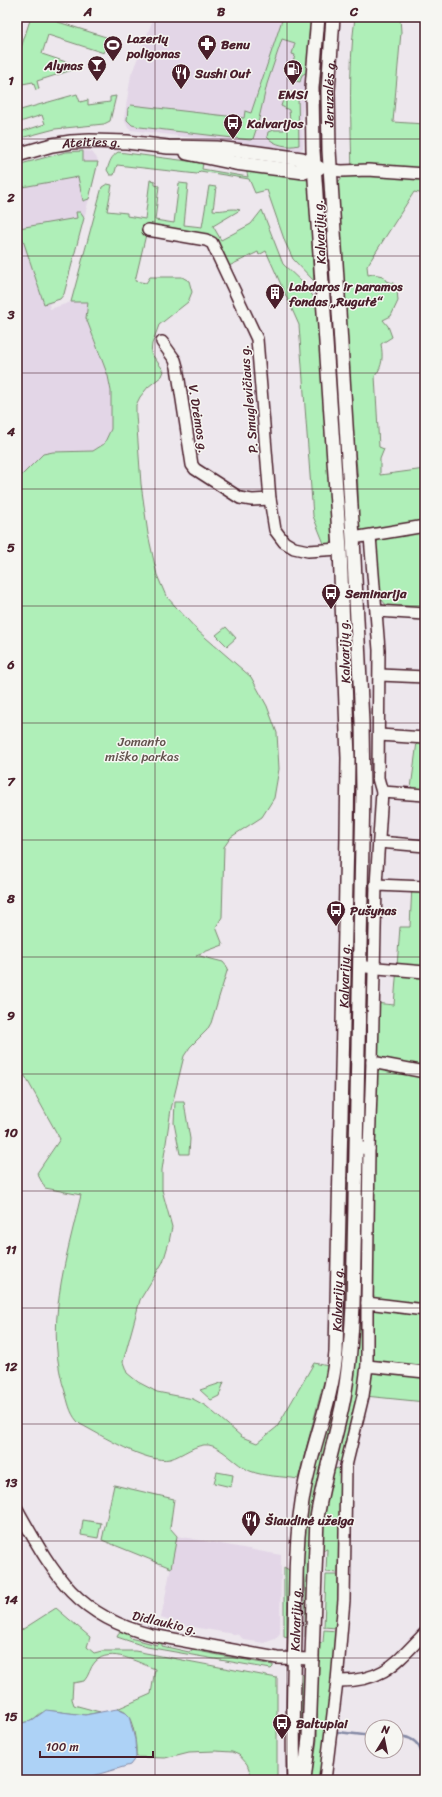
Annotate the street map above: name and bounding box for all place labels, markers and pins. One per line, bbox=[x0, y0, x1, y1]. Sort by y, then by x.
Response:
place label: Lazerių poligonas bbox=[126, 27, 181, 65]
pharmacy icon: Benu bbox=[196, 33, 218, 61]
place label: Benu bbox=[221, 33, 251, 56]
sports icon: Lazerių poligonas bbox=[102, 34, 124, 62]
place label: Alynas bbox=[43, 54, 84, 77]
bar icon: Alynas bbox=[86, 54, 108, 82]
fuel station icon: EMSI bbox=[282, 58, 304, 86]
restaurant icon: Sushi Out bbox=[170, 62, 192, 90]
place label: Sushi Out bbox=[194, 62, 251, 85]
place label: EMSI bbox=[278, 83, 309, 106]
bus stop icon: Kalvarijos bbox=[222, 112, 244, 140]
place label: Kalvarijos bbox=[246, 112, 304, 135]
place label: Labdaros ir paramos fondas „Rugutė“ bbox=[289, 275, 403, 313]
building icon: Labdaros ir paramos fondas „Rugutė“ bbox=[264, 282, 286, 310]
bus stop icon: Seminarija bbox=[320, 582, 342, 610]
place label: Seminarija bbox=[344, 582, 407, 605]
bus stop icon: Pušynas bbox=[325, 899, 347, 927]
place label: Pušynas bbox=[350, 899, 397, 922]
restaurant icon: Šiaudinė užeiga bbox=[240, 1509, 262, 1537]
place label: Šiaudinė užeiga bbox=[264, 1509, 354, 1532]
bus stop icon: Baltupiai bbox=[271, 1712, 293, 1740]
place label: Baltupiai bbox=[296, 1712, 349, 1735]

